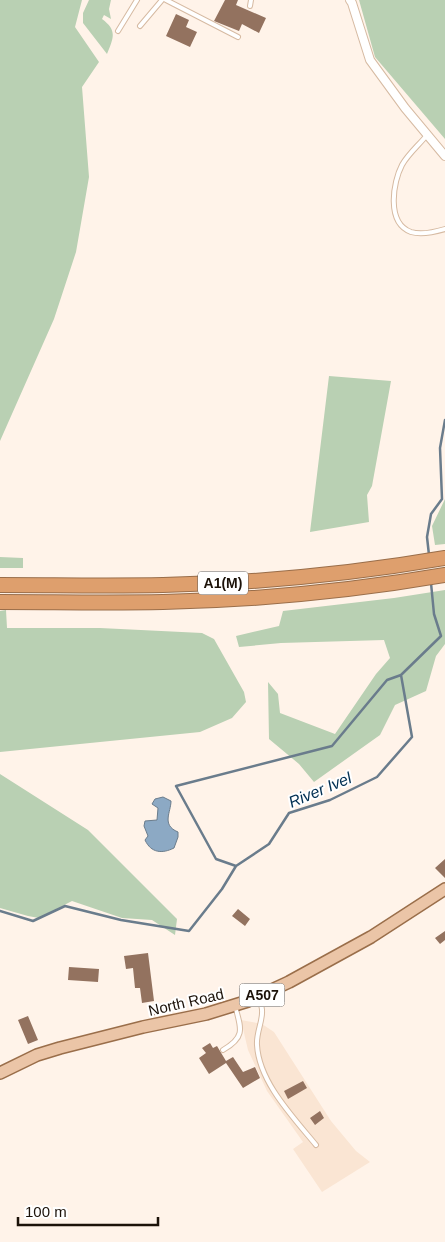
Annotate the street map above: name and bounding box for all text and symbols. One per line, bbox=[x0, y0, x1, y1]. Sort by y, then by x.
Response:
road number: A1(M) bbox=[198, 572, 248, 594]
water label: River Ivel bbox=[286, 769, 354, 811]
road number: A507 bbox=[240, 984, 284, 1006]
street label: North Road bbox=[147, 985, 225, 1019]
scale bar bbox=[18, 1194, 158, 1226]
text: 100 m bbox=[25, 1203, 67, 1220]

